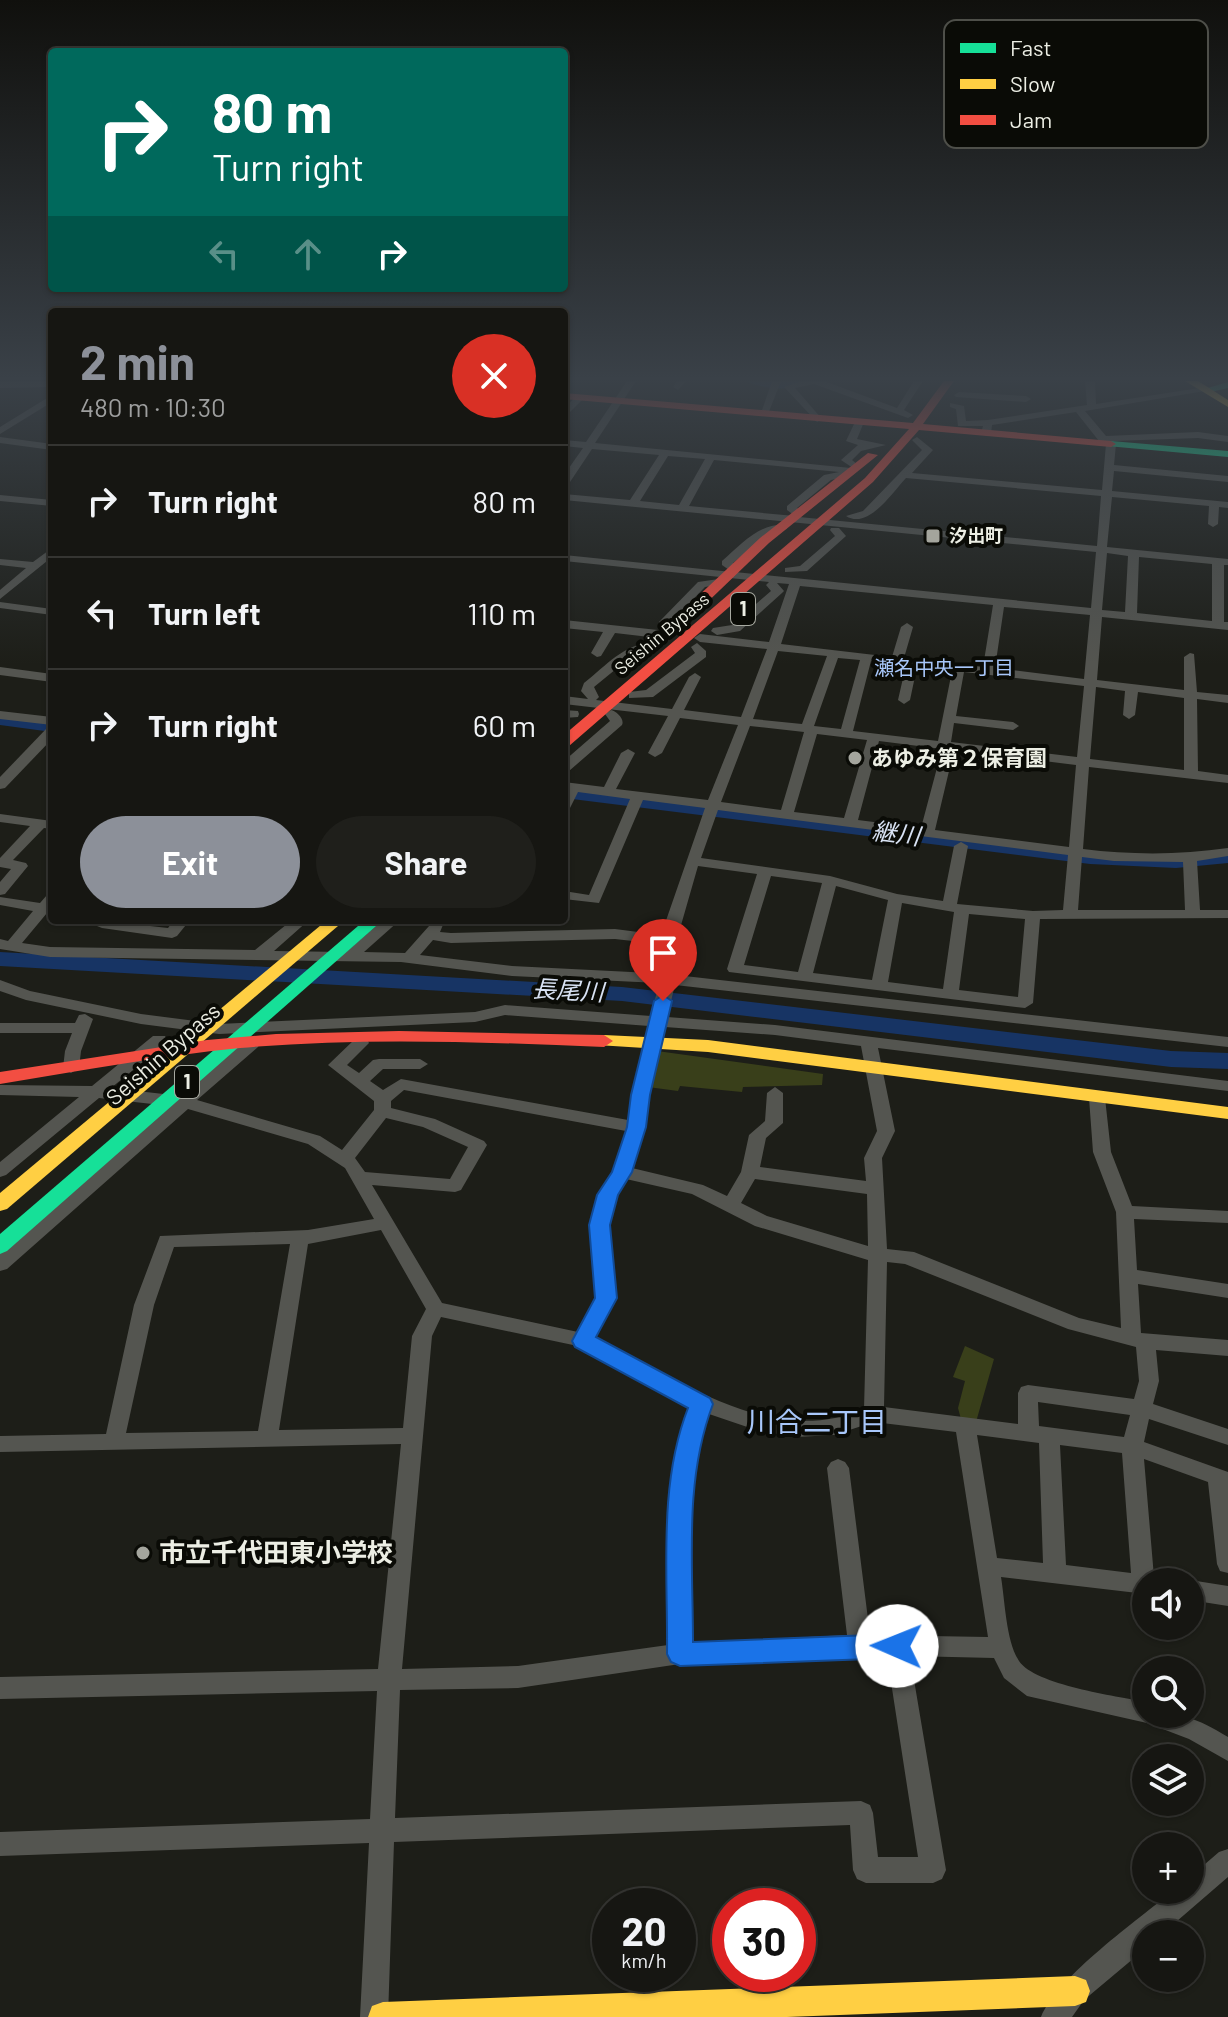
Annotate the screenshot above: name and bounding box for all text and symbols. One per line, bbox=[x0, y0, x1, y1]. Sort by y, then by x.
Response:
legend bbox=[944, 20, 1208, 148]
text: Fast bbox=[1010, 34, 1052, 60]
text: Slow bbox=[1010, 70, 1055, 96]
text: 80 m bbox=[212, 77, 332, 144]
icon: right bbox=[80, 80, 184, 184]
text: Jam bbox=[1010, 106, 1052, 132]
text: Turn right bbox=[212, 145, 364, 188]
icon: left bbox=[202, 232, 246, 276]
icon: ahead bbox=[286, 232, 330, 276]
icon: right bbox=[370, 232, 414, 276]
text: 2 min bbox=[80, 332, 195, 390]
button: close bbox=[452, 334, 536, 418]
text: 480 m · 10:30 bbox=[80, 391, 226, 422]
icon: right bbox=[80, 479, 124, 523]
text: Turn right bbox=[148, 483, 278, 519]
text: 80 m bbox=[473, 483, 536, 519]
place label: 汐出町 bbox=[949, 524, 1003, 546]
marker: 汐出町 bbox=[924, 527, 942, 545]
street label: Seishin Bypass bbox=[610, 587, 713, 679]
icon: left bbox=[80, 591, 124, 635]
road number: 1 bbox=[731, 593, 755, 625]
text: Turn left bbox=[148, 595, 261, 631]
text: 110 m bbox=[467, 595, 536, 631]
district label: 瀬名中央一丁目 bbox=[874, 655, 1014, 679]
icon: right bbox=[80, 703, 124, 747]
text: Turn right bbox=[148, 707, 278, 743]
text: 60 m bbox=[473, 707, 536, 743]
place label: あゆみ第２保育園 bbox=[871, 744, 1047, 770]
marker: あゆみ第２保育園 bbox=[846, 749, 864, 767]
water label: 継川 bbox=[871, 815, 925, 850]
button: Exit bbox=[80, 816, 300, 908]
button: Share bbox=[316, 816, 536, 908]
pin bbox=[629, 919, 697, 1001]
icon: arrive bbox=[641, 931, 685, 975]
water label: 長尾川 bbox=[531, 973, 608, 1006]
street label: Seishin Bypass bbox=[100, 997, 225, 1110]
road number: 1 bbox=[175, 1066, 199, 1098]
district label: 川合二丁目 bbox=[747, 1404, 887, 1438]
place label: 市立千代田東小学校 bbox=[159, 1536, 393, 1567]
marker: 市立千代田東小学校 bbox=[134, 1544, 152, 1562]
map controls bbox=[1132, 1568, 1204, 1992]
button: sound bbox=[1132, 1568, 1204, 1640]
position arrow bbox=[855, 1604, 939, 1688]
button: search bbox=[1132, 1656, 1204, 1728]
button: layers bbox=[1132, 1744, 1204, 1816]
button: + bbox=[1132, 1832, 1204, 1904]
speed limit sign: 30 bbox=[712, 1888, 816, 1992]
text: 20 bbox=[621, 1906, 667, 1954]
button: − bbox=[1132, 1920, 1204, 1992]
text: km/h bbox=[621, 1948, 667, 1972]

